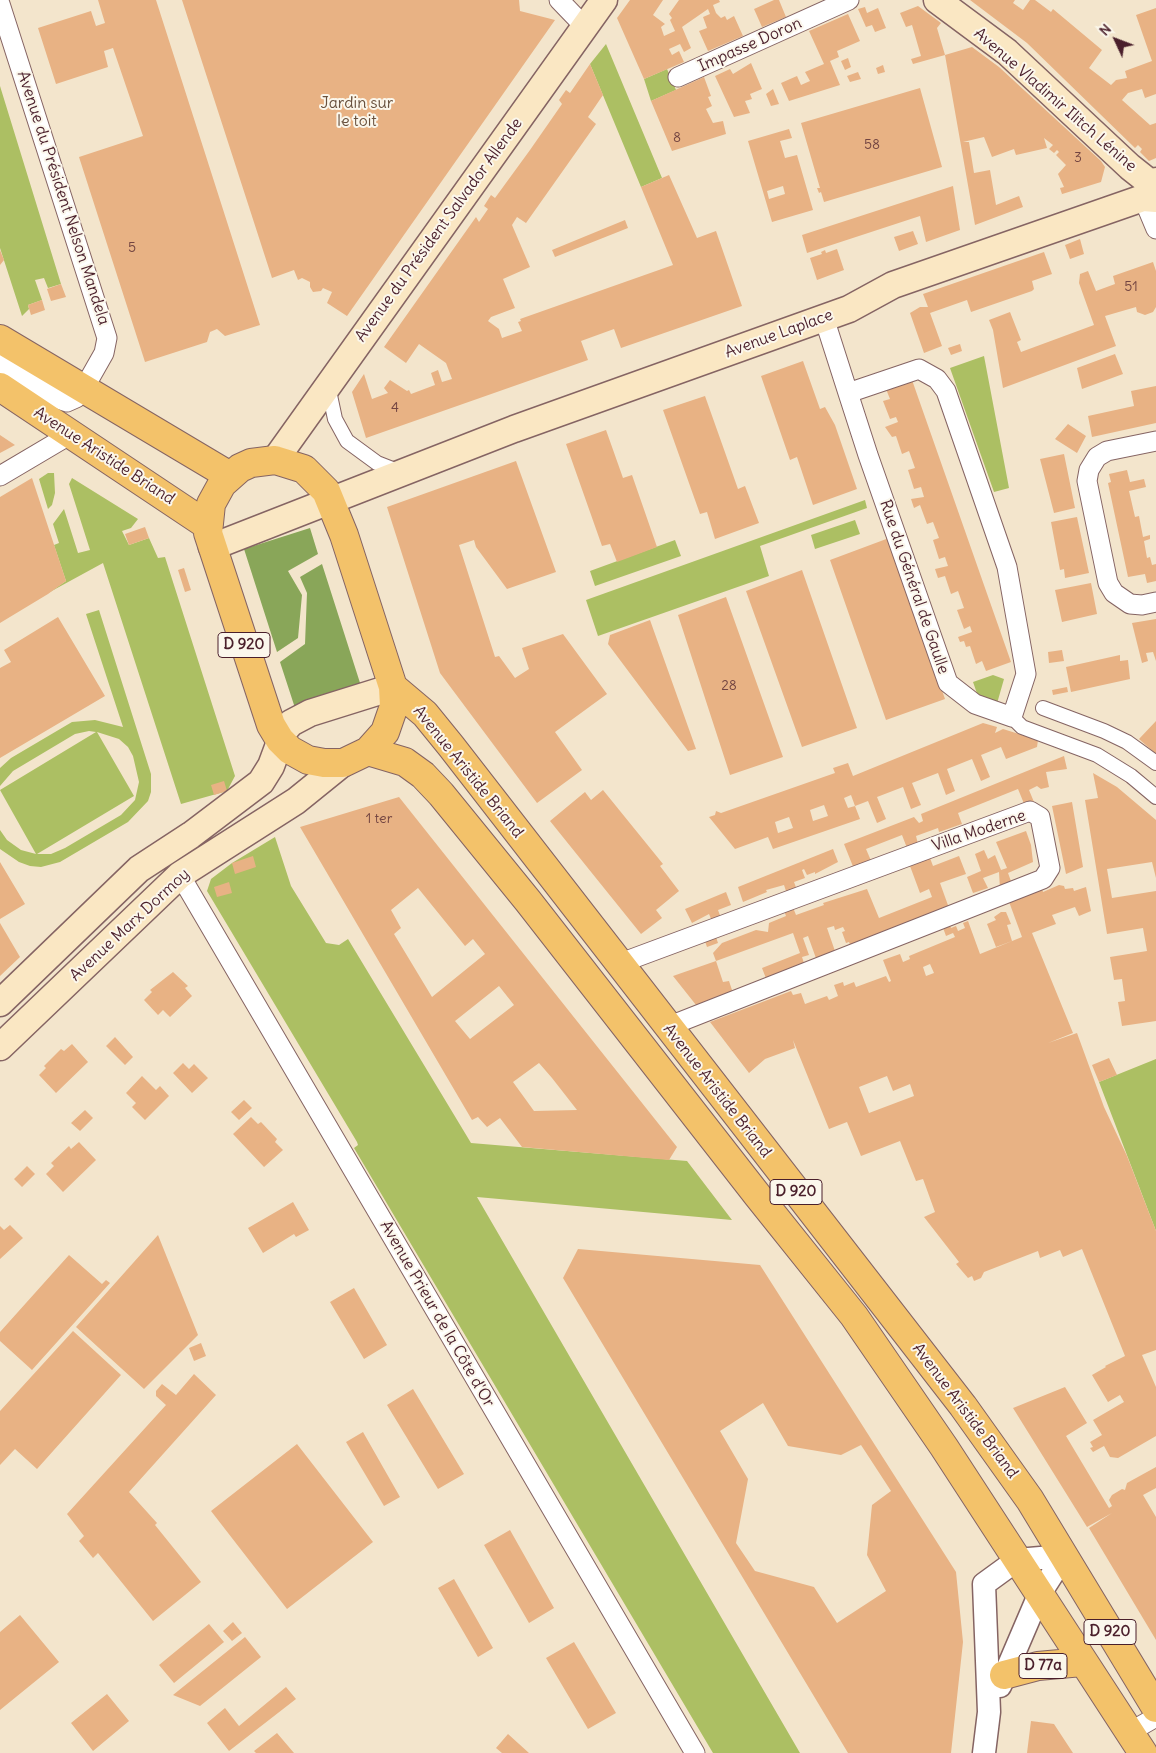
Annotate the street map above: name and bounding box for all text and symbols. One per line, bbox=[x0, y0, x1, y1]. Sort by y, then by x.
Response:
street label: Impasse Doron bbox=[695, 14, 805, 76]
north arrow bbox=[1091, 15, 1141, 65]
text: N bbox=[1095, 20, 1115, 39]
street label: Avenue Vladimir Ilitch Lénine bbox=[970, 24, 1140, 176]
street label: Avenue du Président Nelson Mandela bbox=[13, 69, 113, 327]
park label: Jardin sur le toit bbox=[321, 93, 393, 131]
street label: Avenue du Président Salvador Allende bbox=[351, 114, 527, 346]
house number: 8 bbox=[673, 130, 681, 146]
house number: 58 bbox=[864, 137, 880, 153]
house number: 3 bbox=[1074, 150, 1082, 166]
house number: 5 bbox=[128, 240, 136, 256]
house number: 51 bbox=[1124, 279, 1138, 295]
street label: Avenue Laplace bbox=[722, 306, 836, 362]
house number: 4 bbox=[391, 400, 399, 416]
street label: Avenue Aristide Briand bbox=[30, 403, 178, 509]
street label: Rue du Général de Gaulle bbox=[875, 497, 953, 677]
road number: D 920 bbox=[218, 632, 270, 658]
house number: 28 bbox=[721, 678, 737, 694]
street label: Avenue Aristide Briand bbox=[409, 702, 527, 842]
street label: Villa Moderne bbox=[930, 806, 1028, 856]
house number: 1 ter bbox=[366, 811, 392, 827]
street label: Avenue Marx Dormoy bbox=[66, 865, 194, 985]
street label: Avenue Aristide Briand bbox=[659, 1020, 775, 1162]
road number: D 920 bbox=[770, 1180, 822, 1204]
street label: Avenue Prieur de la Côte d'Or bbox=[376, 1217, 498, 1411]
street label: Avenue Aristide Briand bbox=[908, 1340, 1022, 1482]
road number: D 920 bbox=[1084, 1620, 1136, 1644]
road number: D 77a bbox=[1019, 1654, 1067, 1678]

